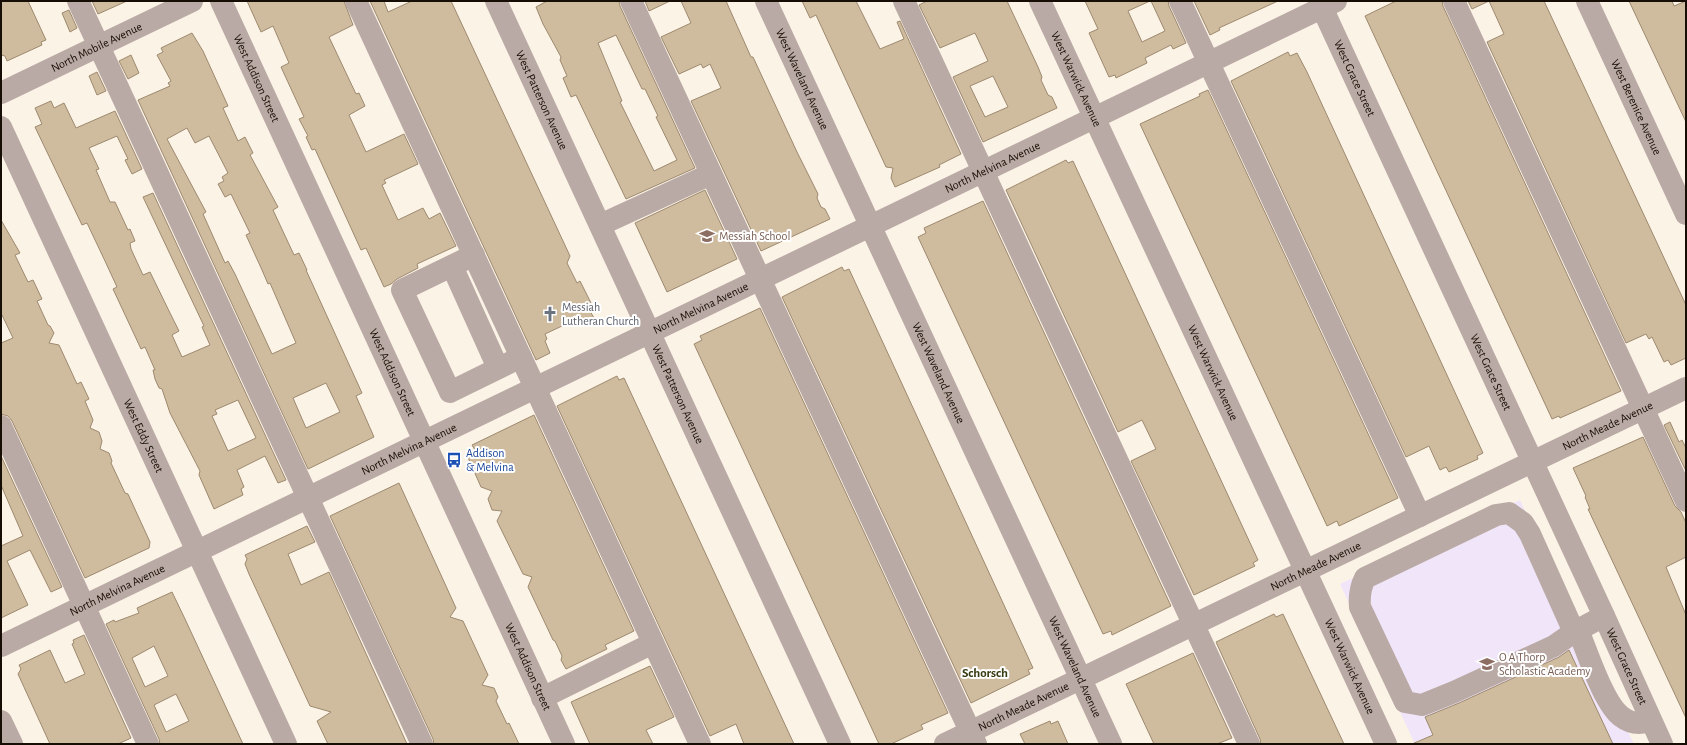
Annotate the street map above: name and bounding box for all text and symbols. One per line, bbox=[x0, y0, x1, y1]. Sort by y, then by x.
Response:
street label: North Mobile Avenue bbox=[49, 20, 144, 74]
street label: West Waveland Avenue bbox=[774, 27, 831, 131]
street label: West Warwick Avenue bbox=[1049, 29, 1104, 128]
street label: West Addison Street bbox=[231, 33, 282, 124]
street label: West Grace Street bbox=[1332, 38, 1378, 118]
street label: West Patterson Avenue bbox=[514, 48, 570, 151]
street label: West Berenice Avenue bbox=[1609, 58, 1664, 157]
street label: North Melvina Avenue bbox=[943, 139, 1042, 195]
school or university icon: Messiah School bbox=[698, 227, 716, 245]
place label: Messiah School bbox=[719, 230, 790, 242]
street label: North Melvina Avenue bbox=[651, 280, 750, 336]
place label: Messiah Lutheran Church bbox=[562, 301, 639, 327]
church icon: Messiah Lutheran Church bbox=[541, 305, 559, 323]
street label: West Waveland Avenue bbox=[910, 321, 967, 425]
street label: West Warwick Avenue bbox=[1186, 323, 1240, 422]
street label: West Addison Street bbox=[367, 327, 418, 418]
street label: West Grace Street bbox=[1468, 332, 1514, 412]
street label: West Patterson Avenue bbox=[650, 342, 706, 445]
street label: West Eddy Street bbox=[121, 397, 166, 474]
street label: North Meade Avenue bbox=[1560, 399, 1655, 453]
street label: North Melvina Avenue bbox=[359, 421, 458, 477]
place label: Addison & Melvina bbox=[466, 447, 514, 473]
bus stop icon: Addison & Melvina bbox=[445, 451, 463, 469]
street label: North Meade Avenue bbox=[1268, 539, 1363, 593]
street label: North Melvina Avenue bbox=[68, 562, 167, 618]
street label: West Waveland Avenue bbox=[1047, 614, 1104, 719]
street label: West Warwick Avenue bbox=[1323, 617, 1377, 716]
street label: West Addison Street bbox=[503, 621, 554, 712]
street label: West Grace Street bbox=[1604, 626, 1649, 707]
place label: O A Thorp Scholastic Academy bbox=[1499, 651, 1590, 678]
school or university icon: O A Thorp Scholastic Academy bbox=[1478, 655, 1496, 673]
district label: Schorsch bbox=[962, 667, 1008, 680]
street label: North Meade Avenue bbox=[976, 680, 1071, 733]

